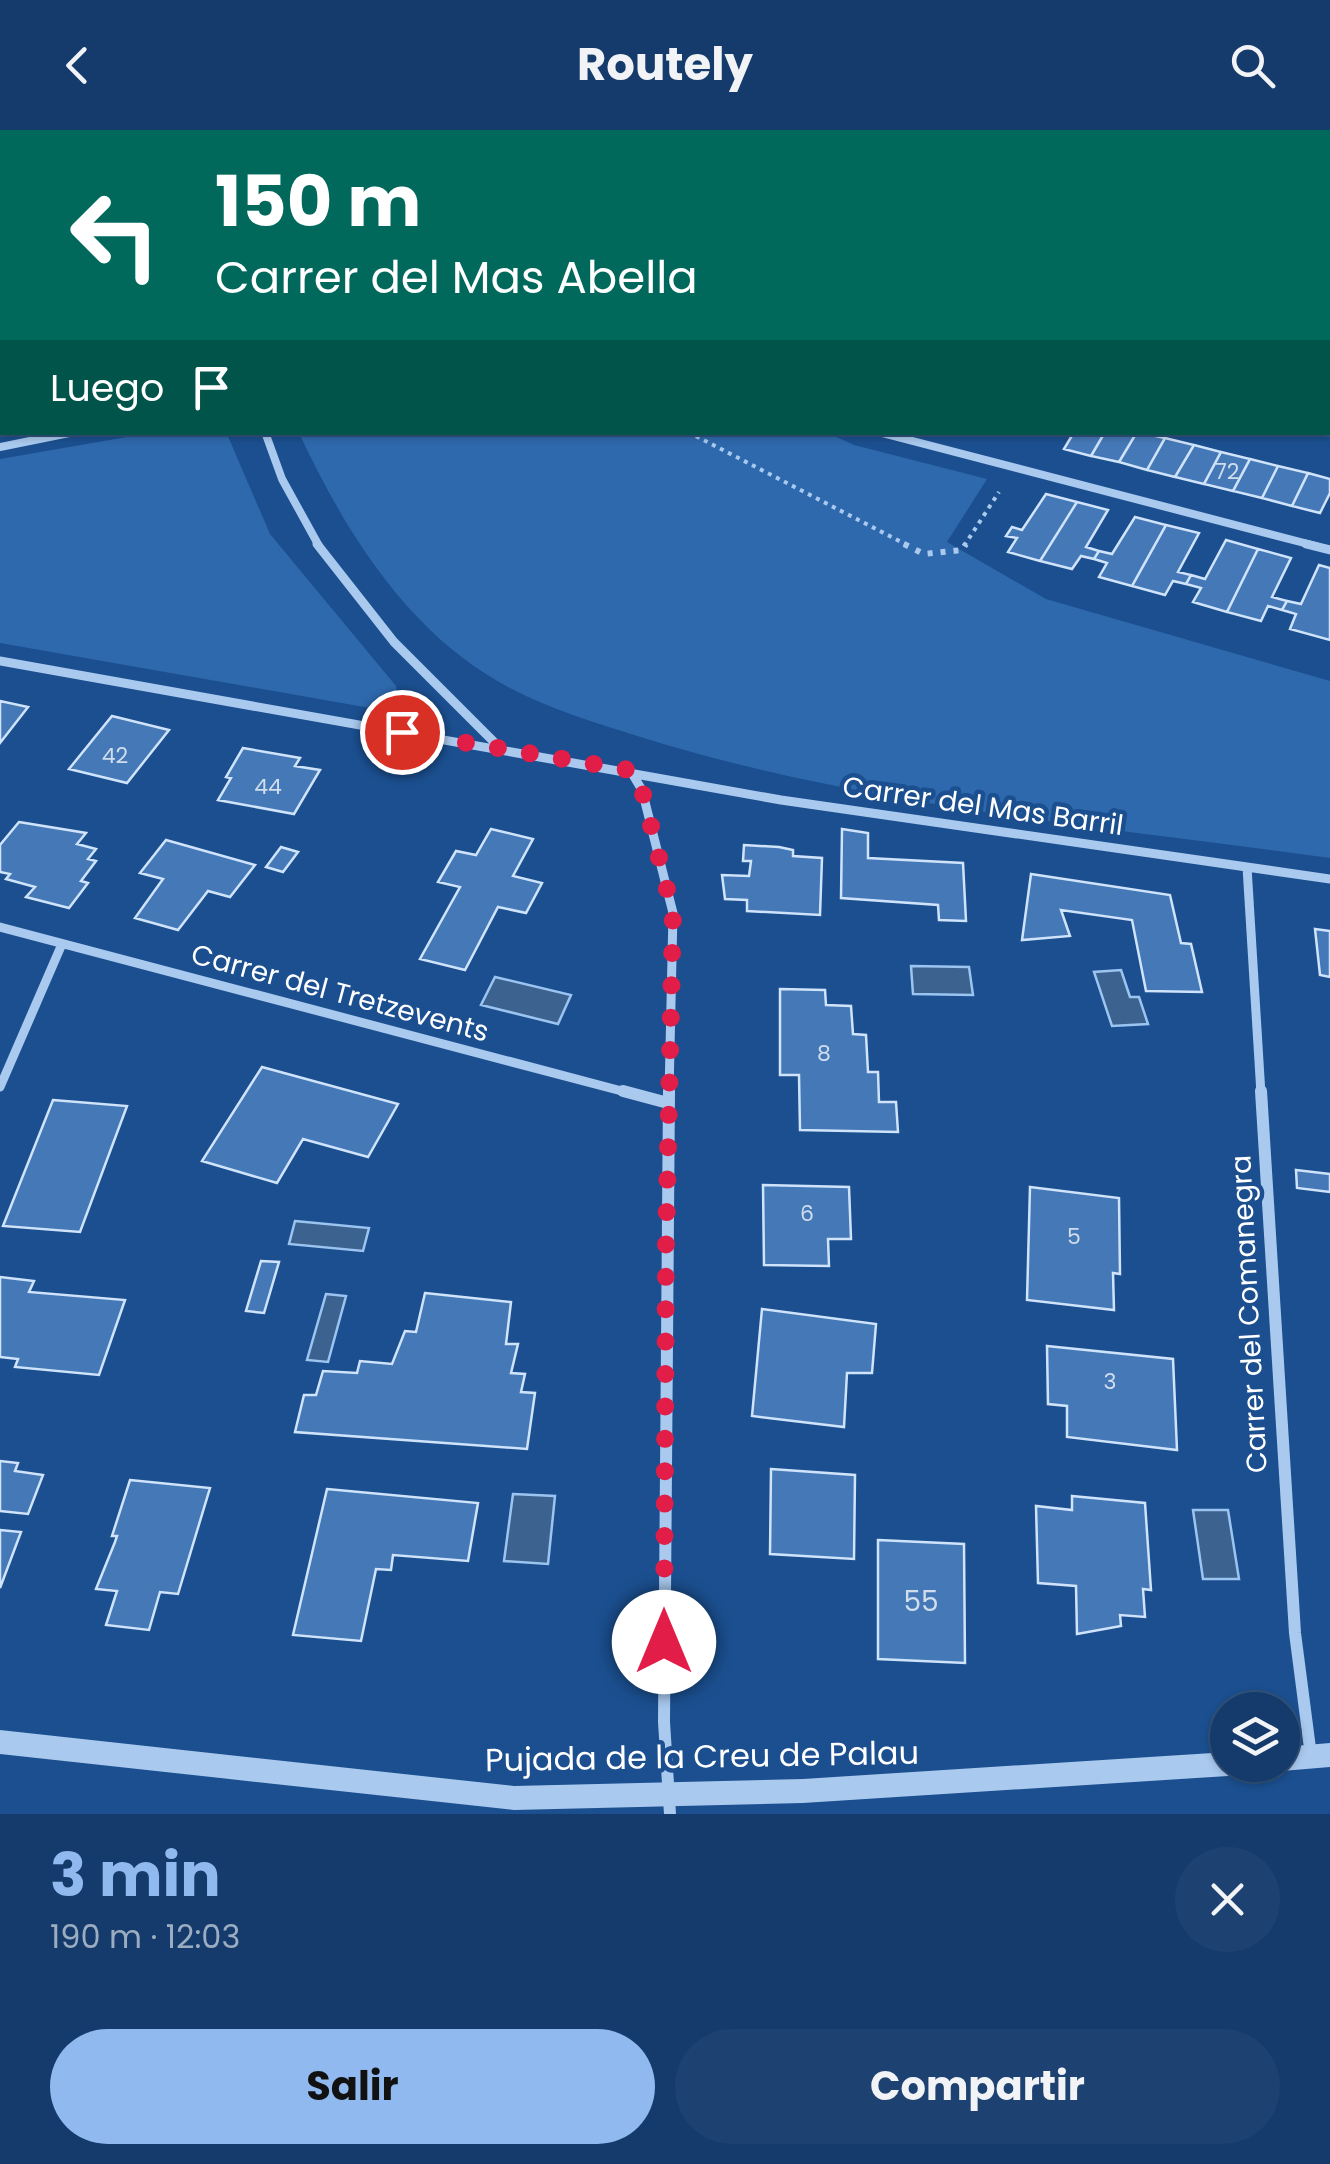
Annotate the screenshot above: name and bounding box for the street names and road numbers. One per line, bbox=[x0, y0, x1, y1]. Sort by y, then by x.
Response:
street label: Carrer del Mas Barril bbox=[840, 767, 1126, 845]
street label: Carrer del Tretzevents bbox=[187, 935, 493, 1051]
street label: Carrer del Comanegra bbox=[1221, 1154, 1277, 1474]
street label: Pujada de la Creu de Palau bbox=[485, 1730, 919, 1782]

